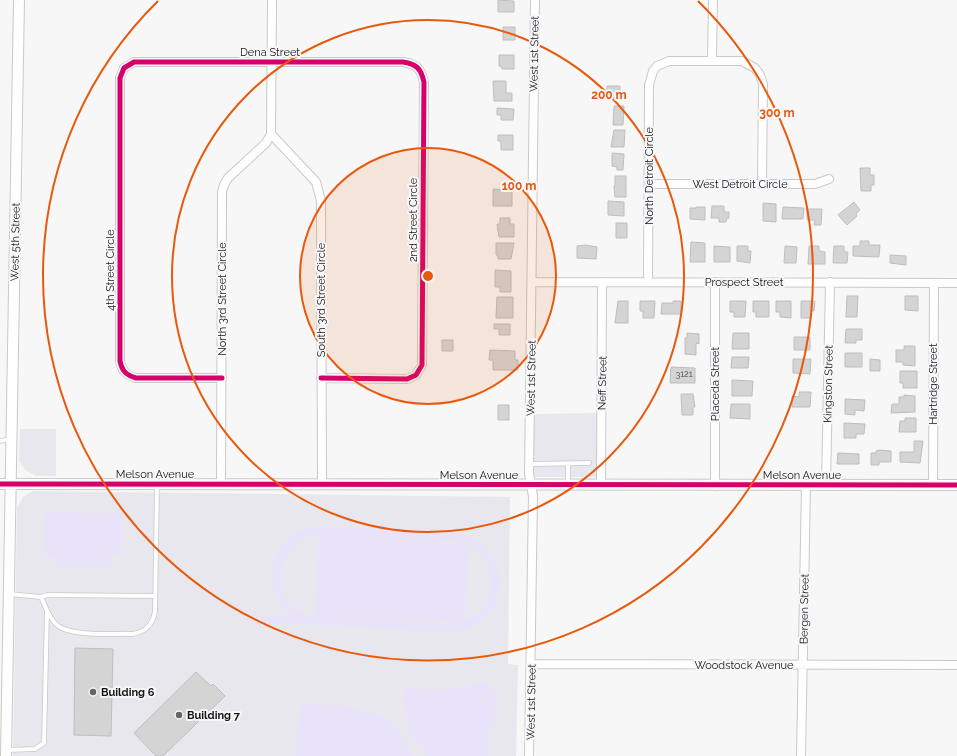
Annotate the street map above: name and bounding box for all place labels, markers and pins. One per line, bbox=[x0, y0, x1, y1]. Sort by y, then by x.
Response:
centre of rings bbox=[421, 269, 435, 283]
place label: Building 6 bbox=[101, 686, 155, 699]
marker: Building 6 bbox=[88, 687, 98, 697]
place label: Building 7 bbox=[187, 709, 241, 722]
marker: Building 7 bbox=[174, 710, 184, 720]

